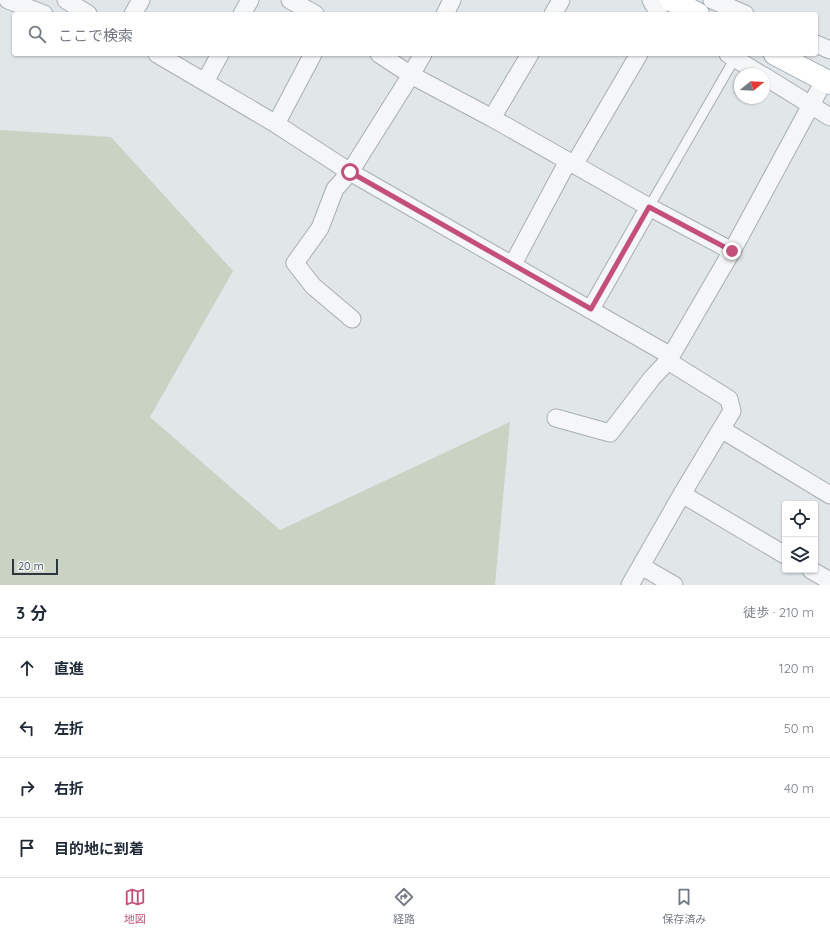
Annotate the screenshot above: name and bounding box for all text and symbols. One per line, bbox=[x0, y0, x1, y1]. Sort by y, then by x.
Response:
search box bbox=[12, 12, 818, 56]
icon: search bbox=[26, 23, 48, 45]
text: ここで検索 bbox=[58, 26, 133, 45]
north arrow bbox=[734, 68, 770, 104]
route start bbox=[341, 163, 359, 181]
route end bbox=[723, 242, 741, 260]
map controls bbox=[782, 501, 818, 573]
button: locate bbox=[782, 501, 818, 537]
button: layers bbox=[782, 537, 818, 573]
scale bar bbox=[12, 557, 58, 576]
text: 20 m bbox=[18, 559, 44, 573]
text: 3 分 bbox=[16, 602, 47, 623]
text: 徒歩 · 210 m bbox=[743, 604, 814, 620]
icon: ahead bbox=[16, 657, 38, 679]
text: 直進 bbox=[54, 659, 84, 678]
text: 120 m bbox=[779, 660, 814, 676]
icon: left bbox=[16, 717, 38, 739]
text: 左折 bbox=[54, 719, 84, 738]
text: 50 m bbox=[784, 720, 814, 736]
icon: right bbox=[16, 777, 38, 799]
text: 右折 bbox=[54, 779, 84, 798]
text: 40 m bbox=[784, 780, 814, 796]
icon: arrive bbox=[16, 837, 38, 859]
text: 目的地に到着 bbox=[54, 839, 144, 858]
tab: 地図 bbox=[124, 886, 146, 926]
tab: 経路 bbox=[393, 886, 415, 926]
tab: 保存済み bbox=[662, 886, 706, 926]

